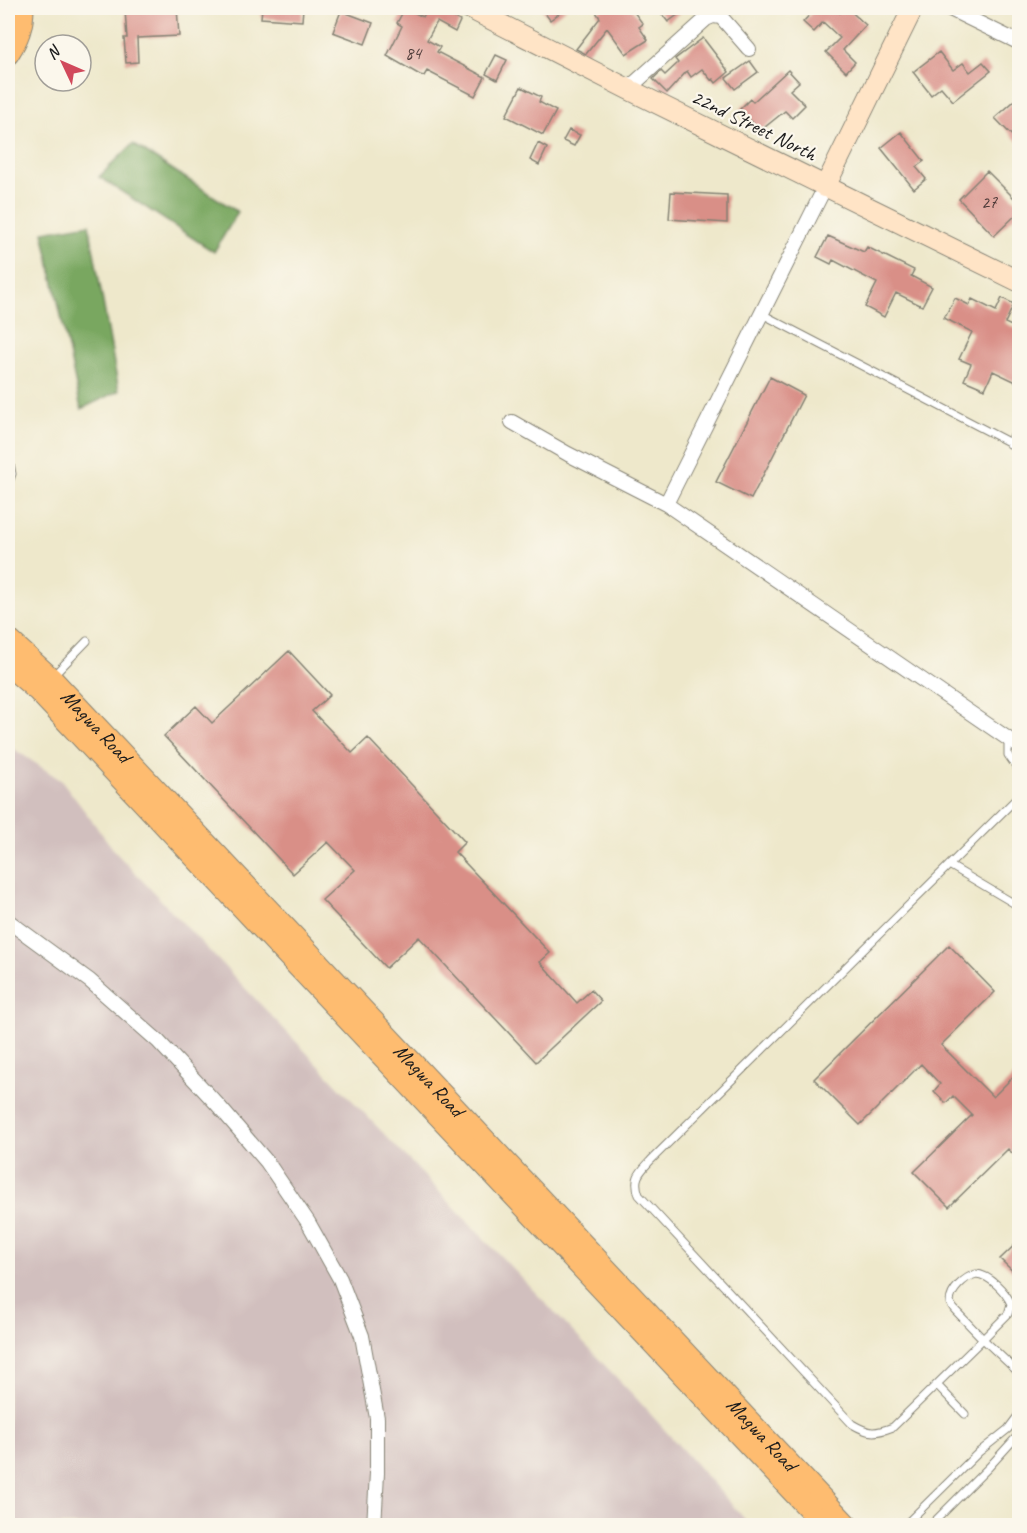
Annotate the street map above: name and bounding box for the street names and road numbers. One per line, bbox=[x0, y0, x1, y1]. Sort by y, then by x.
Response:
street label: 22nd Street North bbox=[687, 83, 822, 167]
street label: Magwa Road bbox=[55, 684, 139, 770]
street label: Magwa Road bbox=[388, 1038, 472, 1124]
street label: Magwa Road bbox=[721, 1392, 805, 1479]

